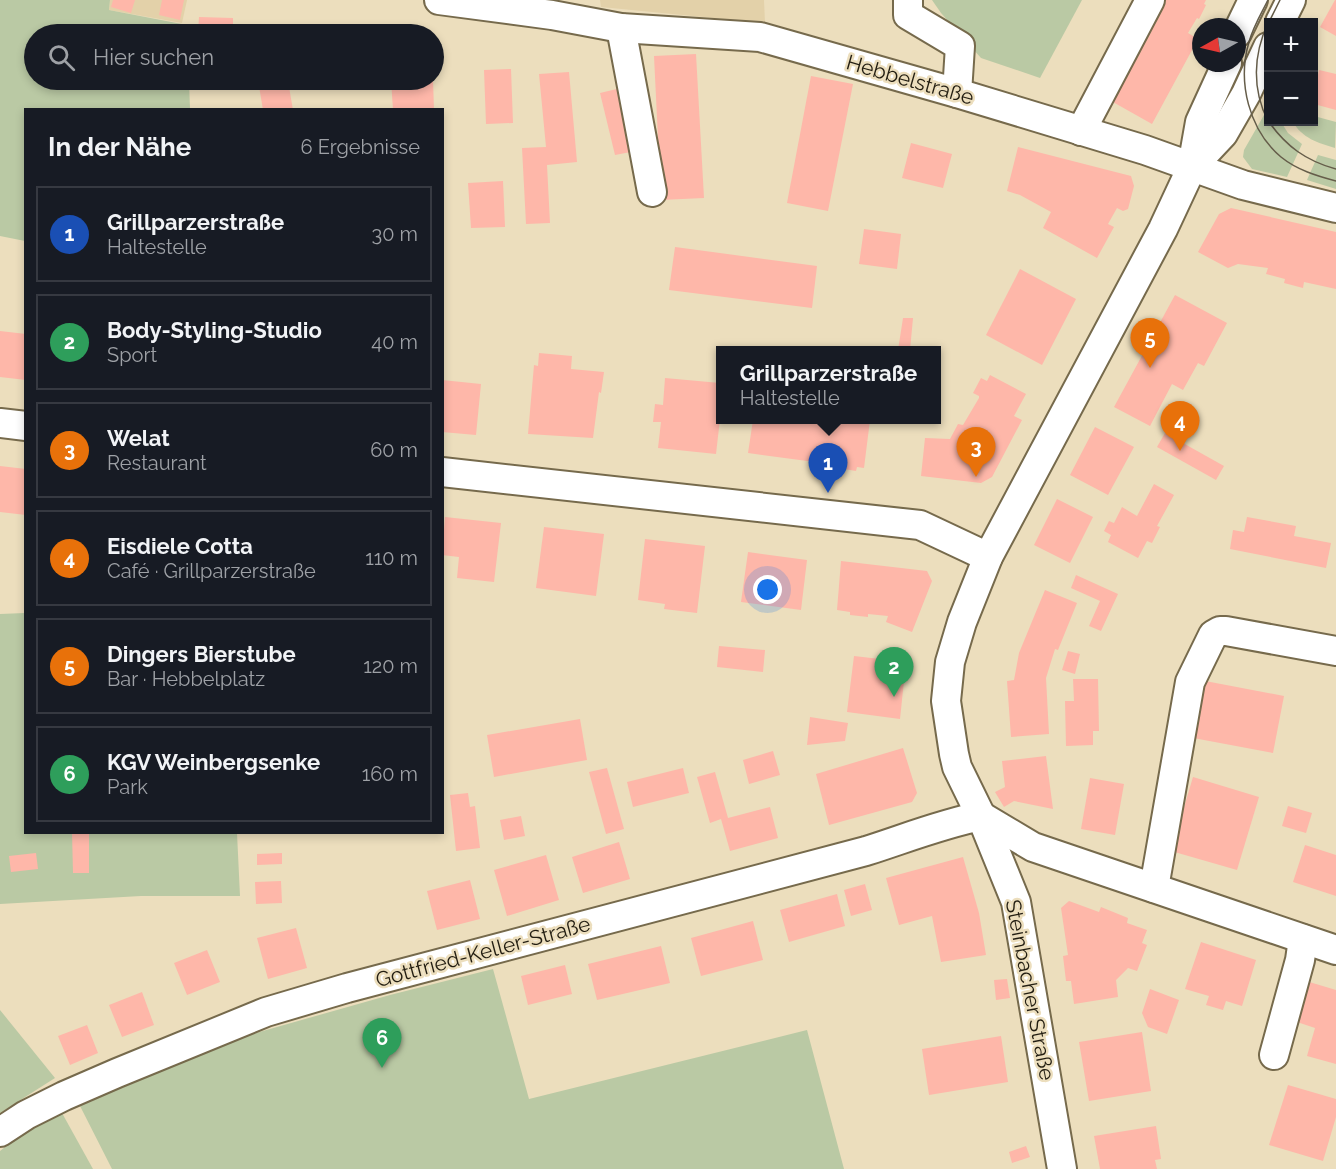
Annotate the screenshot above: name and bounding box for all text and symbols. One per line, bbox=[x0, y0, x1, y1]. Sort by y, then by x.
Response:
north arrow bbox=[1192, 18, 1246, 72]
map controls bbox=[1264, 18, 1318, 126]
button: + bbox=[1264, 18, 1318, 72]
search box bbox=[24, 24, 444, 90]
icon: search bbox=[45, 41, 78, 74]
text: Hier suchen bbox=[93, 44, 214, 70]
street label: Hebbelstraße bbox=[844, 49, 977, 110]
button: − bbox=[1264, 72, 1318, 126]
text: In der Nähe bbox=[48, 132, 191, 162]
text: 6 Ergebnisse bbox=[301, 135, 420, 159]
text: Grillparzerstraße bbox=[107, 209, 284, 235]
text: 1 bbox=[65, 222, 74, 246]
text: 30 m bbox=[372, 222, 418, 246]
text: Haltestelle bbox=[107, 235, 207, 259]
text: Body-Styling-Studio bbox=[107, 317, 322, 343]
pin: 5 bbox=[1130, 318, 1170, 368]
text: 2 bbox=[64, 330, 75, 354]
text: 40 m bbox=[371, 330, 418, 354]
text: Sport bbox=[107, 343, 157, 367]
popup bbox=[716, 346, 941, 424]
text: Grillparzerstraße bbox=[740, 360, 917, 386]
text: Haltestelle bbox=[740, 386, 840, 410]
pin: 4 bbox=[1160, 402, 1200, 451]
text: Welat bbox=[107, 425, 170, 451]
pin: 3 bbox=[956, 428, 996, 477]
text: 3 bbox=[64, 438, 75, 462]
text: 60 m bbox=[370, 438, 418, 462]
pin: 1 bbox=[808, 444, 848, 493]
text: Restaurant bbox=[107, 451, 207, 475]
text: Eisdiele Cotta bbox=[107, 533, 253, 559]
text: 4 bbox=[64, 546, 75, 570]
text: 110 m bbox=[365, 546, 418, 570]
text: Café · Grillparzerstraße bbox=[107, 559, 316, 583]
your location bbox=[753, 575, 782, 604]
text: Dingers Bierstube bbox=[107, 641, 296, 667]
pin: 2 bbox=[874, 648, 914, 697]
text: 5 bbox=[64, 654, 75, 678]
text: 120 m bbox=[363, 654, 418, 678]
text: Bar · Hebbelplatz bbox=[107, 667, 265, 691]
text: KGV Weinbergsenke bbox=[107, 749, 320, 775]
text: 6 bbox=[63, 762, 76, 786]
text: 160 m bbox=[362, 762, 418, 786]
text: Park bbox=[107, 775, 148, 799]
street label: Steinbacher Straße bbox=[1001, 897, 1060, 1082]
street label: Gottfried-Keller-Straße bbox=[373, 911, 593, 992]
pin: 6 bbox=[362, 1018, 401, 1068]

